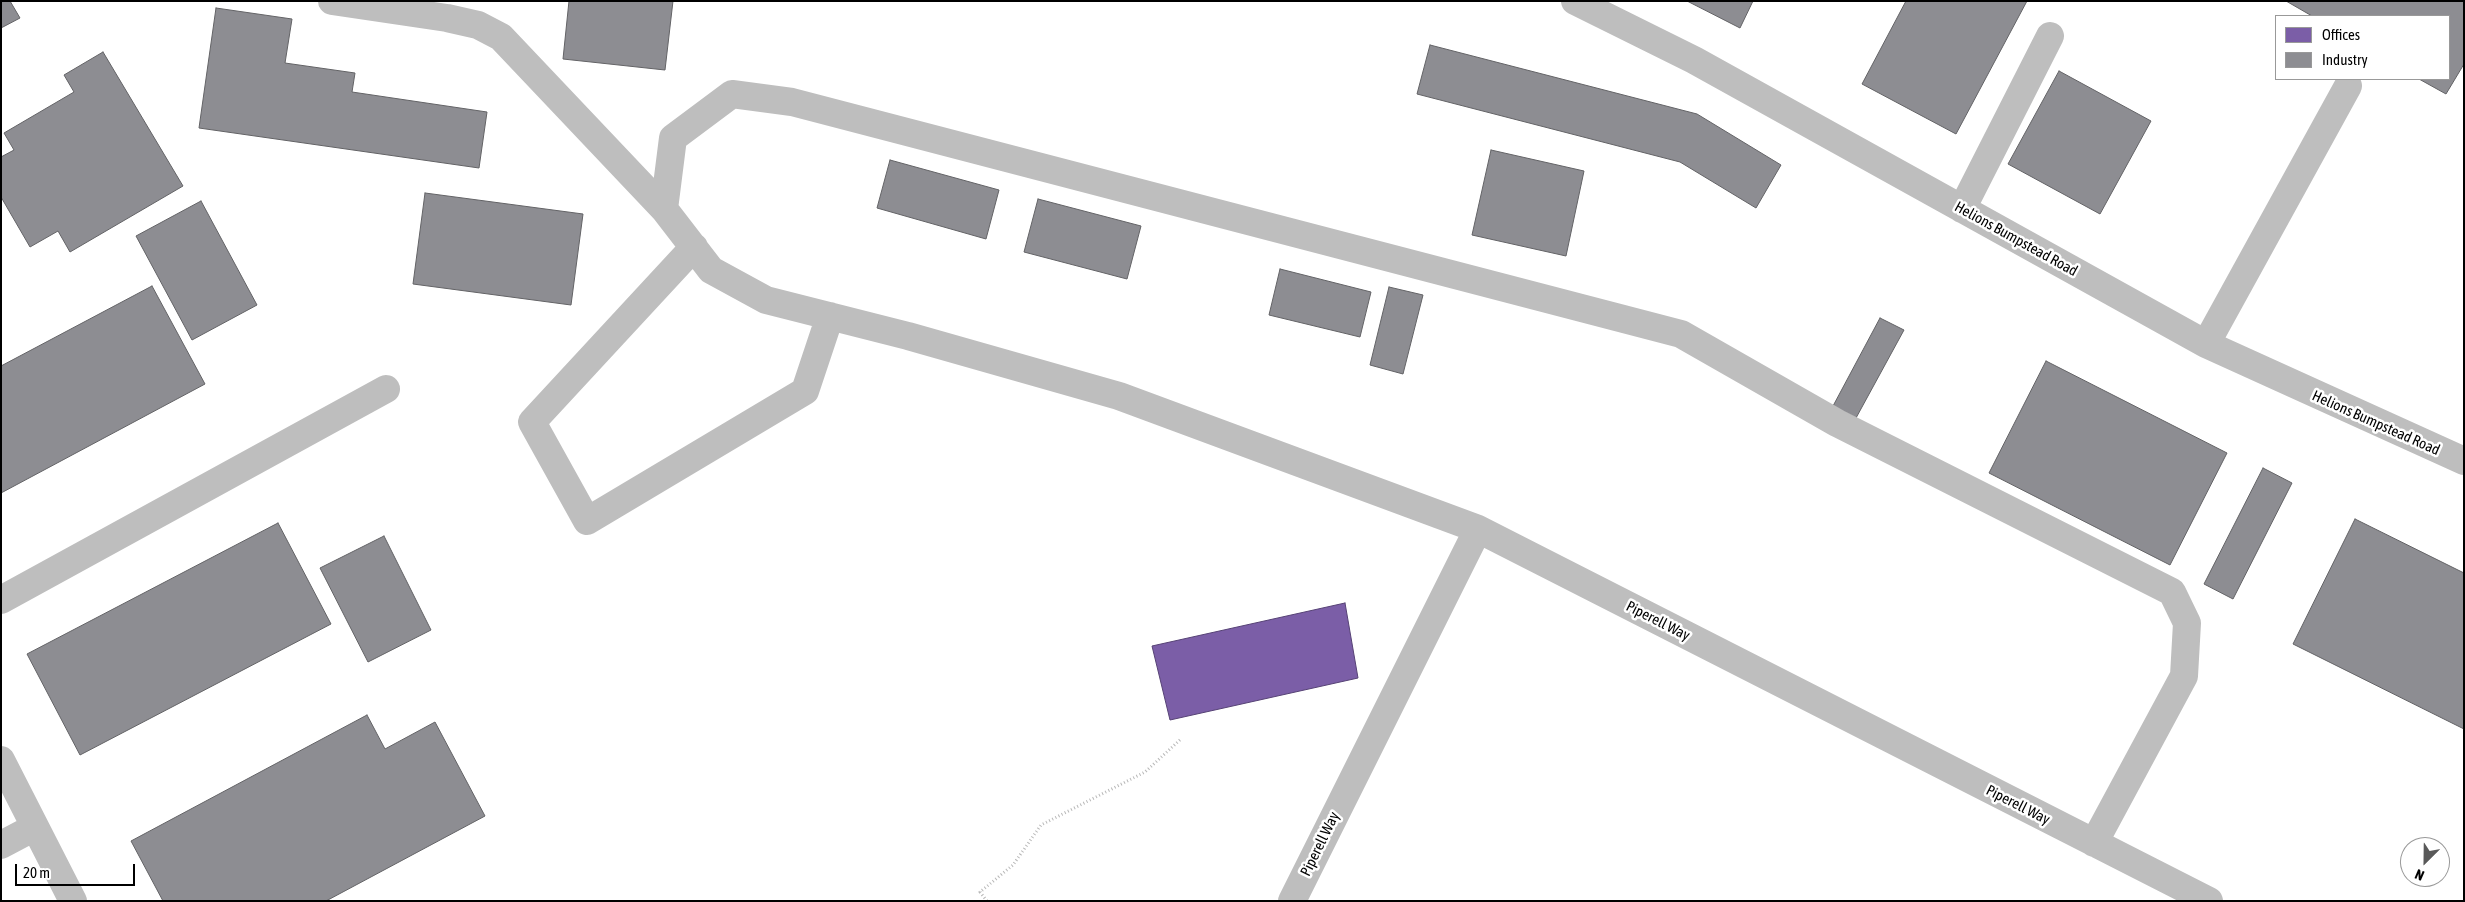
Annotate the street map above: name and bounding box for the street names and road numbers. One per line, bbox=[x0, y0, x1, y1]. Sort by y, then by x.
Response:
street label: Helions Bumpstead Road bbox=[1951, 198, 2081, 280]
street label: Helions Bumpstead Road bbox=[2309, 387, 2443, 459]
street label: Piperell Way bbox=[1623, 597, 1693, 645]
street label: Piperell Way bbox=[1983, 781, 2053, 829]
street label: Piperell Way bbox=[1297, 809, 1343, 879]

